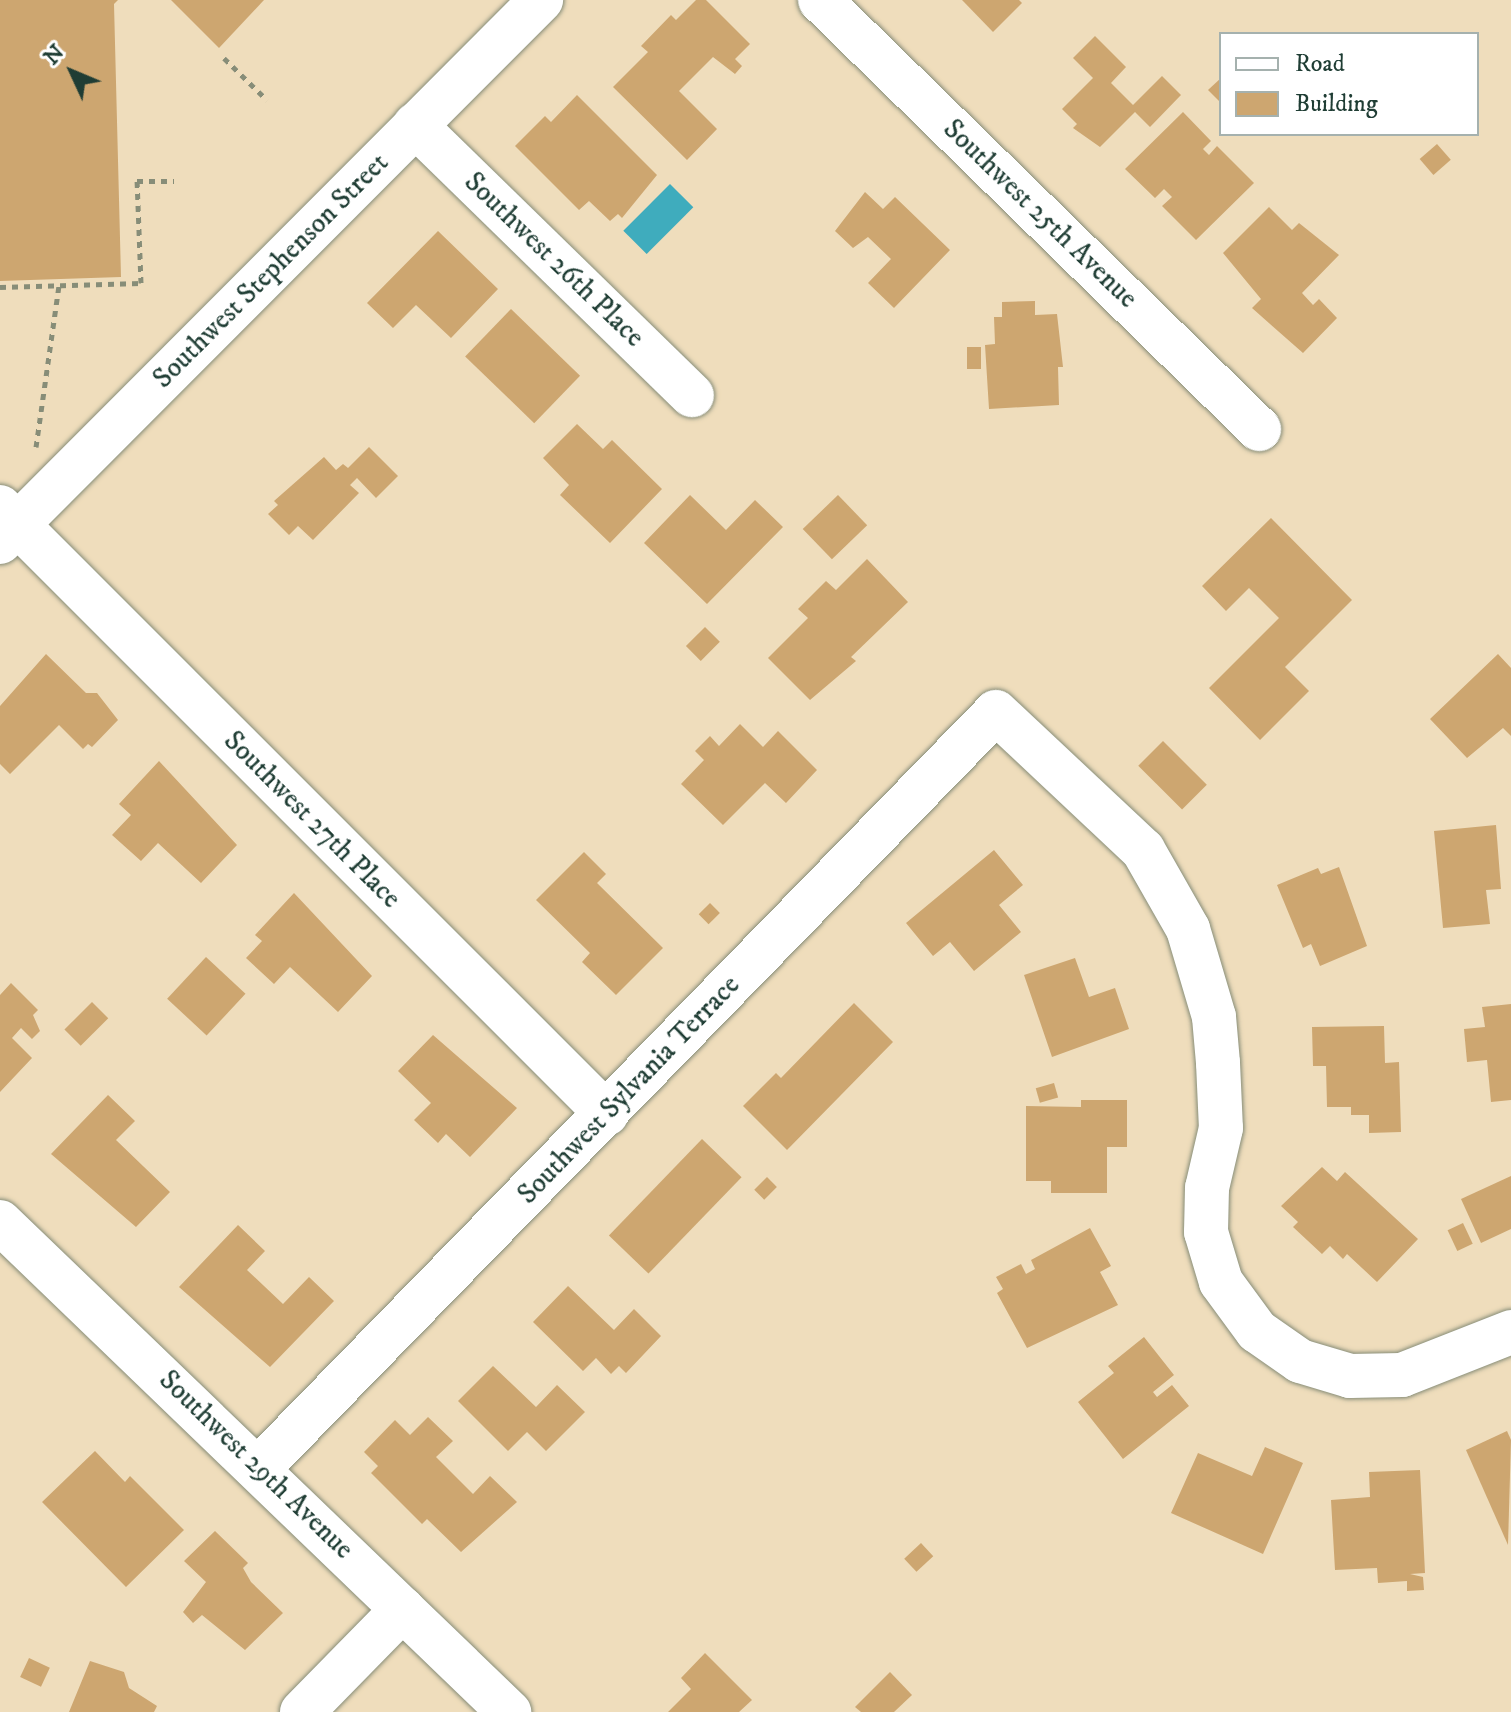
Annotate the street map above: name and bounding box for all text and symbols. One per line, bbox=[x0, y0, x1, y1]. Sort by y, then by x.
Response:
north arrow bbox=[32, 32, 112, 112]
legend bbox=[1219, 32, 1479, 136]
text: N bbox=[38, 39, 70, 71]
text: Road bbox=[1295, 49, 1345, 79]
text: Building bbox=[1295, 89, 1378, 119]
street label: Southwest 25th Avenue bbox=[936, 113, 1144, 315]
street label: Southwest Stephenson Street bbox=[146, 146, 396, 396]
street label: Southwest 26th Place bbox=[457, 166, 651, 354]
street label: Southwest 27th Place bbox=[216, 724, 408, 916]
street label: Southwest Sylvania Terrace bbox=[511, 969, 747, 1211]
street label: Southwest 29th Avenue bbox=[152, 1364, 360, 1566]

